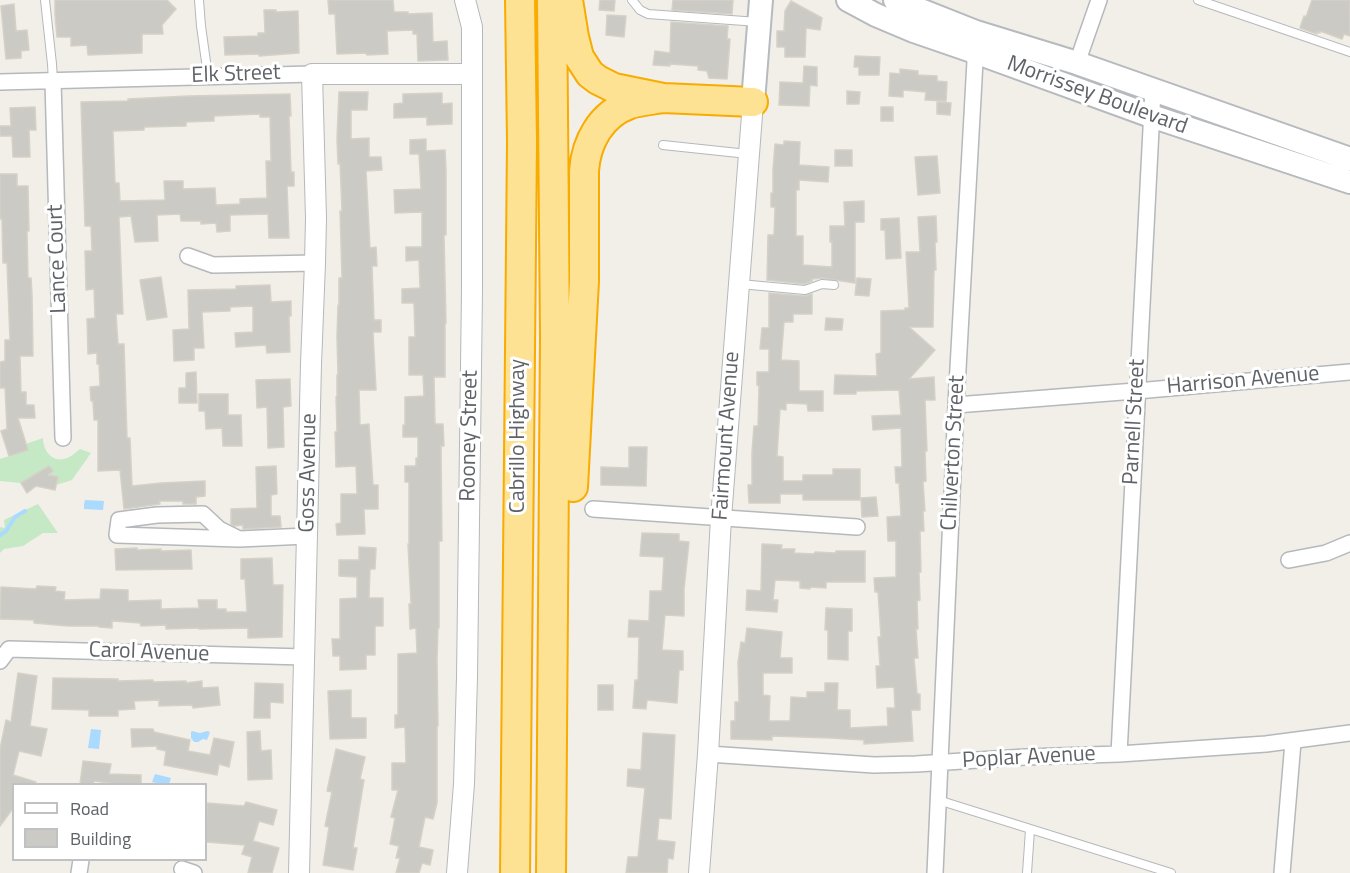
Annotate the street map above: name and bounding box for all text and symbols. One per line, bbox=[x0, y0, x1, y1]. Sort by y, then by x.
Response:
street label: Morrissey Boulevard bbox=[1003, 51, 1191, 141]
street label: Elk Street bbox=[191, 60, 281, 90]
street label: Lance Court bbox=[43, 204, 73, 314]
street label: Fairmount Avenue bbox=[708, 351, 746, 521]
street label: Parnell Street bbox=[1119, 358, 1151, 486]
street label: Cabrillo Highway bbox=[506, 359, 532, 513]
street label: Harrison Avenue bbox=[1166, 361, 1320, 401]
street label: Rooney Street bbox=[456, 370, 484, 502]
street label: Chilverton Street bbox=[937, 375, 971, 531]
street label: Goss Avenue bbox=[295, 413, 323, 533]
street label: Carol Avenue bbox=[88, 638, 210, 668]
street label: Poplar Avenue bbox=[962, 741, 1096, 775]
legend bbox=[12, 783, 207, 861]
text: Road bbox=[70, 795, 109, 822]
text: Building bbox=[70, 825, 131, 852]

